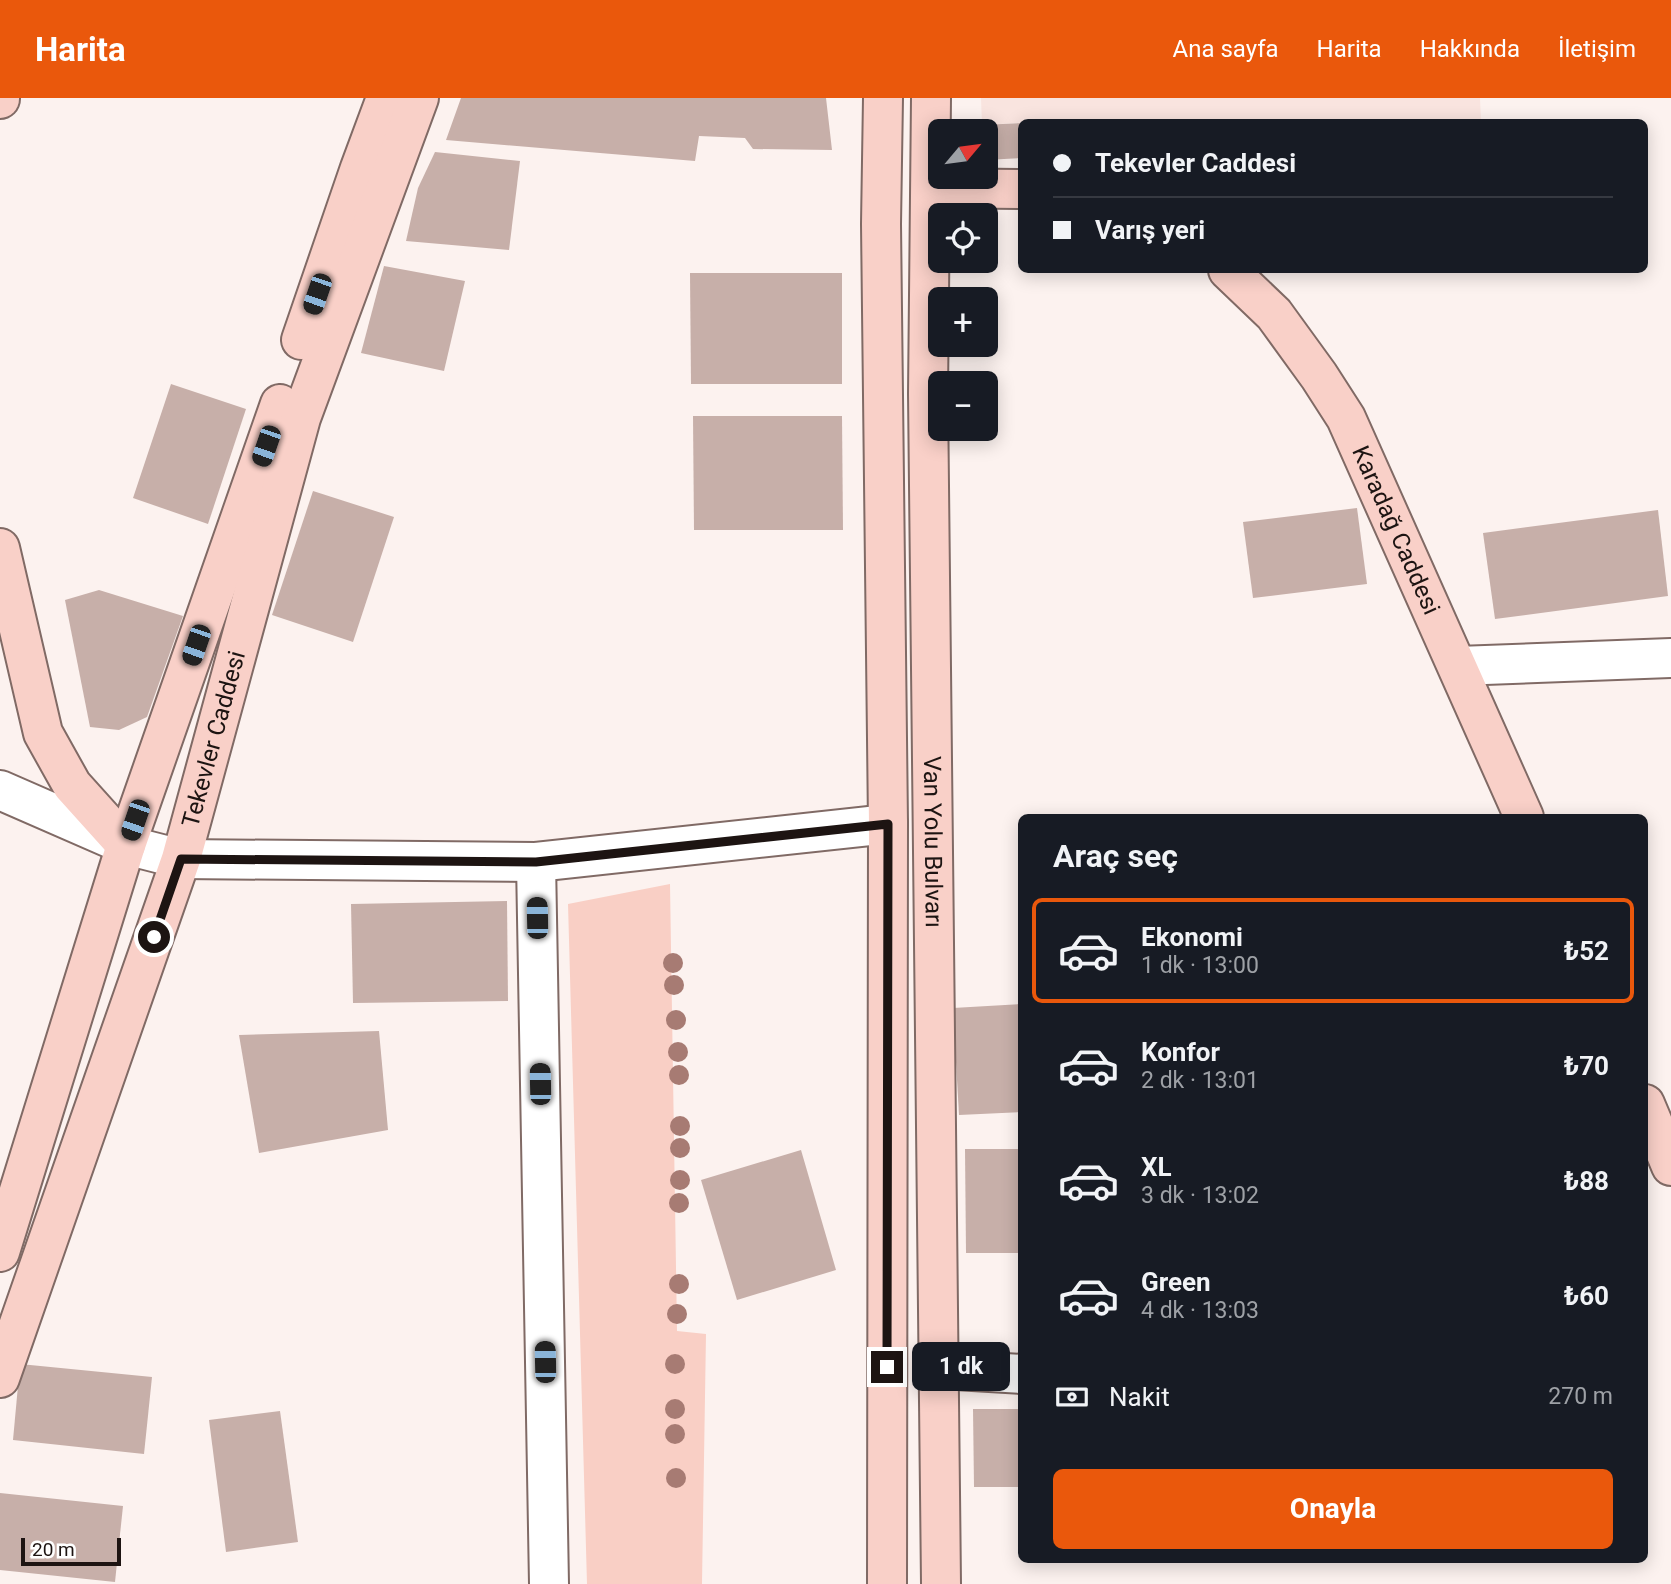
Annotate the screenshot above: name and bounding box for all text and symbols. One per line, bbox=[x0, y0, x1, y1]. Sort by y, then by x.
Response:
text: Harita bbox=[35, 30, 126, 69]
text: Ana sayfa bbox=[1173, 35, 1279, 63]
text: Harita bbox=[1317, 35, 1382, 63]
text: Hakkında bbox=[1420, 35, 1520, 63]
text: İletişim bbox=[1558, 35, 1636, 63]
north arrow bbox=[928, 119, 998, 189]
map controls bbox=[928, 119, 998, 441]
text: Tekevler Caddesi bbox=[1095, 148, 1296, 178]
button: locate bbox=[928, 203, 998, 273]
text: Varış yeri bbox=[1095, 215, 1205, 245]
car bbox=[301, 271, 334, 317]
button: + bbox=[928, 287, 998, 357]
button: − bbox=[928, 371, 998, 441]
car bbox=[250, 423, 283, 469]
street label: Karadağ Caddesi bbox=[1346, 441, 1446, 619]
car bbox=[180, 622, 213, 668]
street label: Tekevler Caddesi bbox=[176, 648, 251, 830]
street label: Van Yolu Bulvarı bbox=[918, 756, 948, 928]
car bbox=[119, 797, 152, 843]
text: Araç seç bbox=[1053, 837, 1178, 875]
car bbox=[527, 897, 548, 939]
icon: car bbox=[1057, 919, 1120, 982]
route start bbox=[138, 921, 170, 953]
text: Ekonomi bbox=[1141, 922, 1243, 952]
text: ₺52 bbox=[1564, 936, 1609, 966]
text: 1 dk · 13:00 bbox=[1141, 952, 1259, 979]
icon: car bbox=[1057, 1034, 1120, 1097]
text: Konfor bbox=[1141, 1037, 1220, 1067]
text: ₺70 bbox=[1564, 1051, 1609, 1081]
car bbox=[530, 1063, 551, 1105]
text: 2 dk · 13:01 bbox=[1141, 1067, 1259, 1094]
icon: car bbox=[1057, 1149, 1120, 1212]
text: XL bbox=[1141, 1152, 1172, 1182]
text: ₺88 bbox=[1564, 1166, 1609, 1196]
text: 3 dk · 13:02 bbox=[1141, 1182, 1259, 1209]
icon: car bbox=[1057, 1264, 1120, 1327]
text: Green bbox=[1141, 1267, 1211, 1297]
text: ₺60 bbox=[1564, 1281, 1609, 1311]
text: 4 dk · 13:03 bbox=[1141, 1297, 1259, 1324]
car bbox=[535, 1341, 556, 1383]
callout: 1 dk bbox=[912, 1342, 1010, 1392]
route end bbox=[871, 1351, 903, 1383]
text: 1 dk bbox=[939, 1353, 983, 1380]
icon: cash bbox=[1053, 1378, 1091, 1416]
text: Nakit bbox=[1109, 1382, 1170, 1412]
text: 270 m bbox=[1548, 1383, 1613, 1410]
button: Onayla bbox=[1053, 1469, 1613, 1549]
scale bar bbox=[21, 1535, 121, 1567]
text: 20 m bbox=[32, 1538, 75, 1561]

